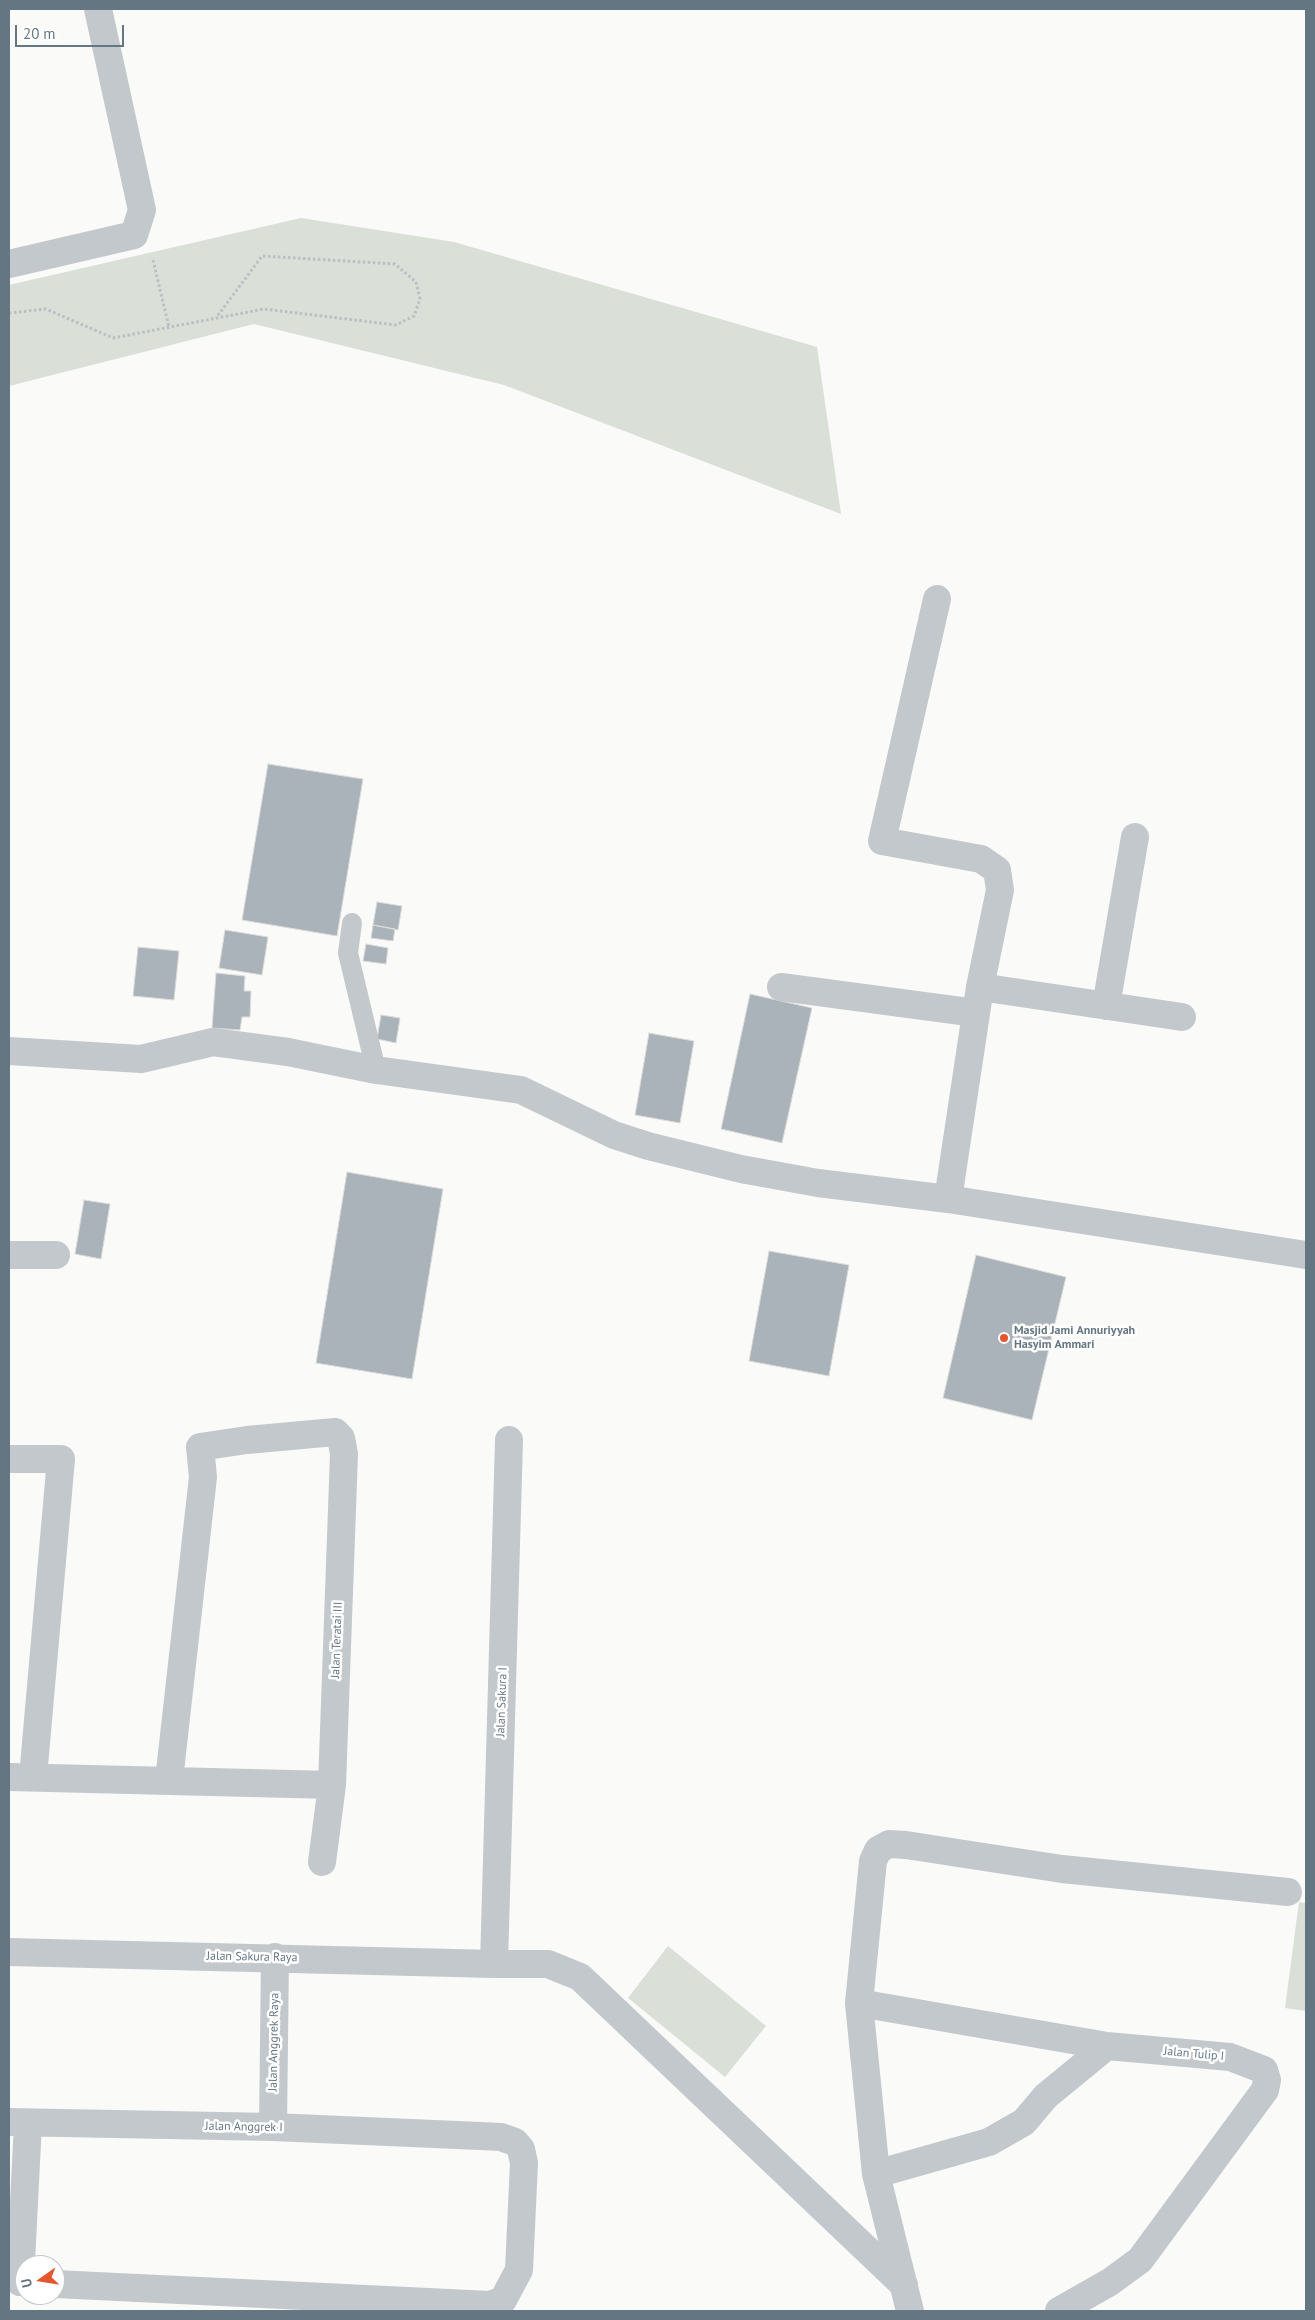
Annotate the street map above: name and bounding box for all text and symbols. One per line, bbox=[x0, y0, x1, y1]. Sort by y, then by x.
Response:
scale bar bbox=[18, 15, 126, 47]
text: 20 m bbox=[23, 24, 56, 43]
place label: Masjid Jami Annuriyyah Hasyim Ammari bbox=[1014, 1324, 1135, 1352]
marker: Masjid Jami Annuriyyah Hasyim Ammari bbox=[998, 1332, 1010, 1344]
street label: Jalan Teratai III bbox=[328, 1601, 346, 1679]
street label: Jalan Sakura I bbox=[494, 1667, 510, 1737]
street label: Jalan Sakura Raya bbox=[206, 1949, 298, 1965]
street label: Jalan Anggrek Raya bbox=[266, 1992, 282, 2092]
street label: Jalan Tulip I bbox=[1163, 2044, 1225, 2064]
street label: Jalan Anggrek I bbox=[205, 2119, 283, 2135]
north arrow bbox=[15, 2255, 65, 2305]
text: U bbox=[17, 2277, 36, 2289]

